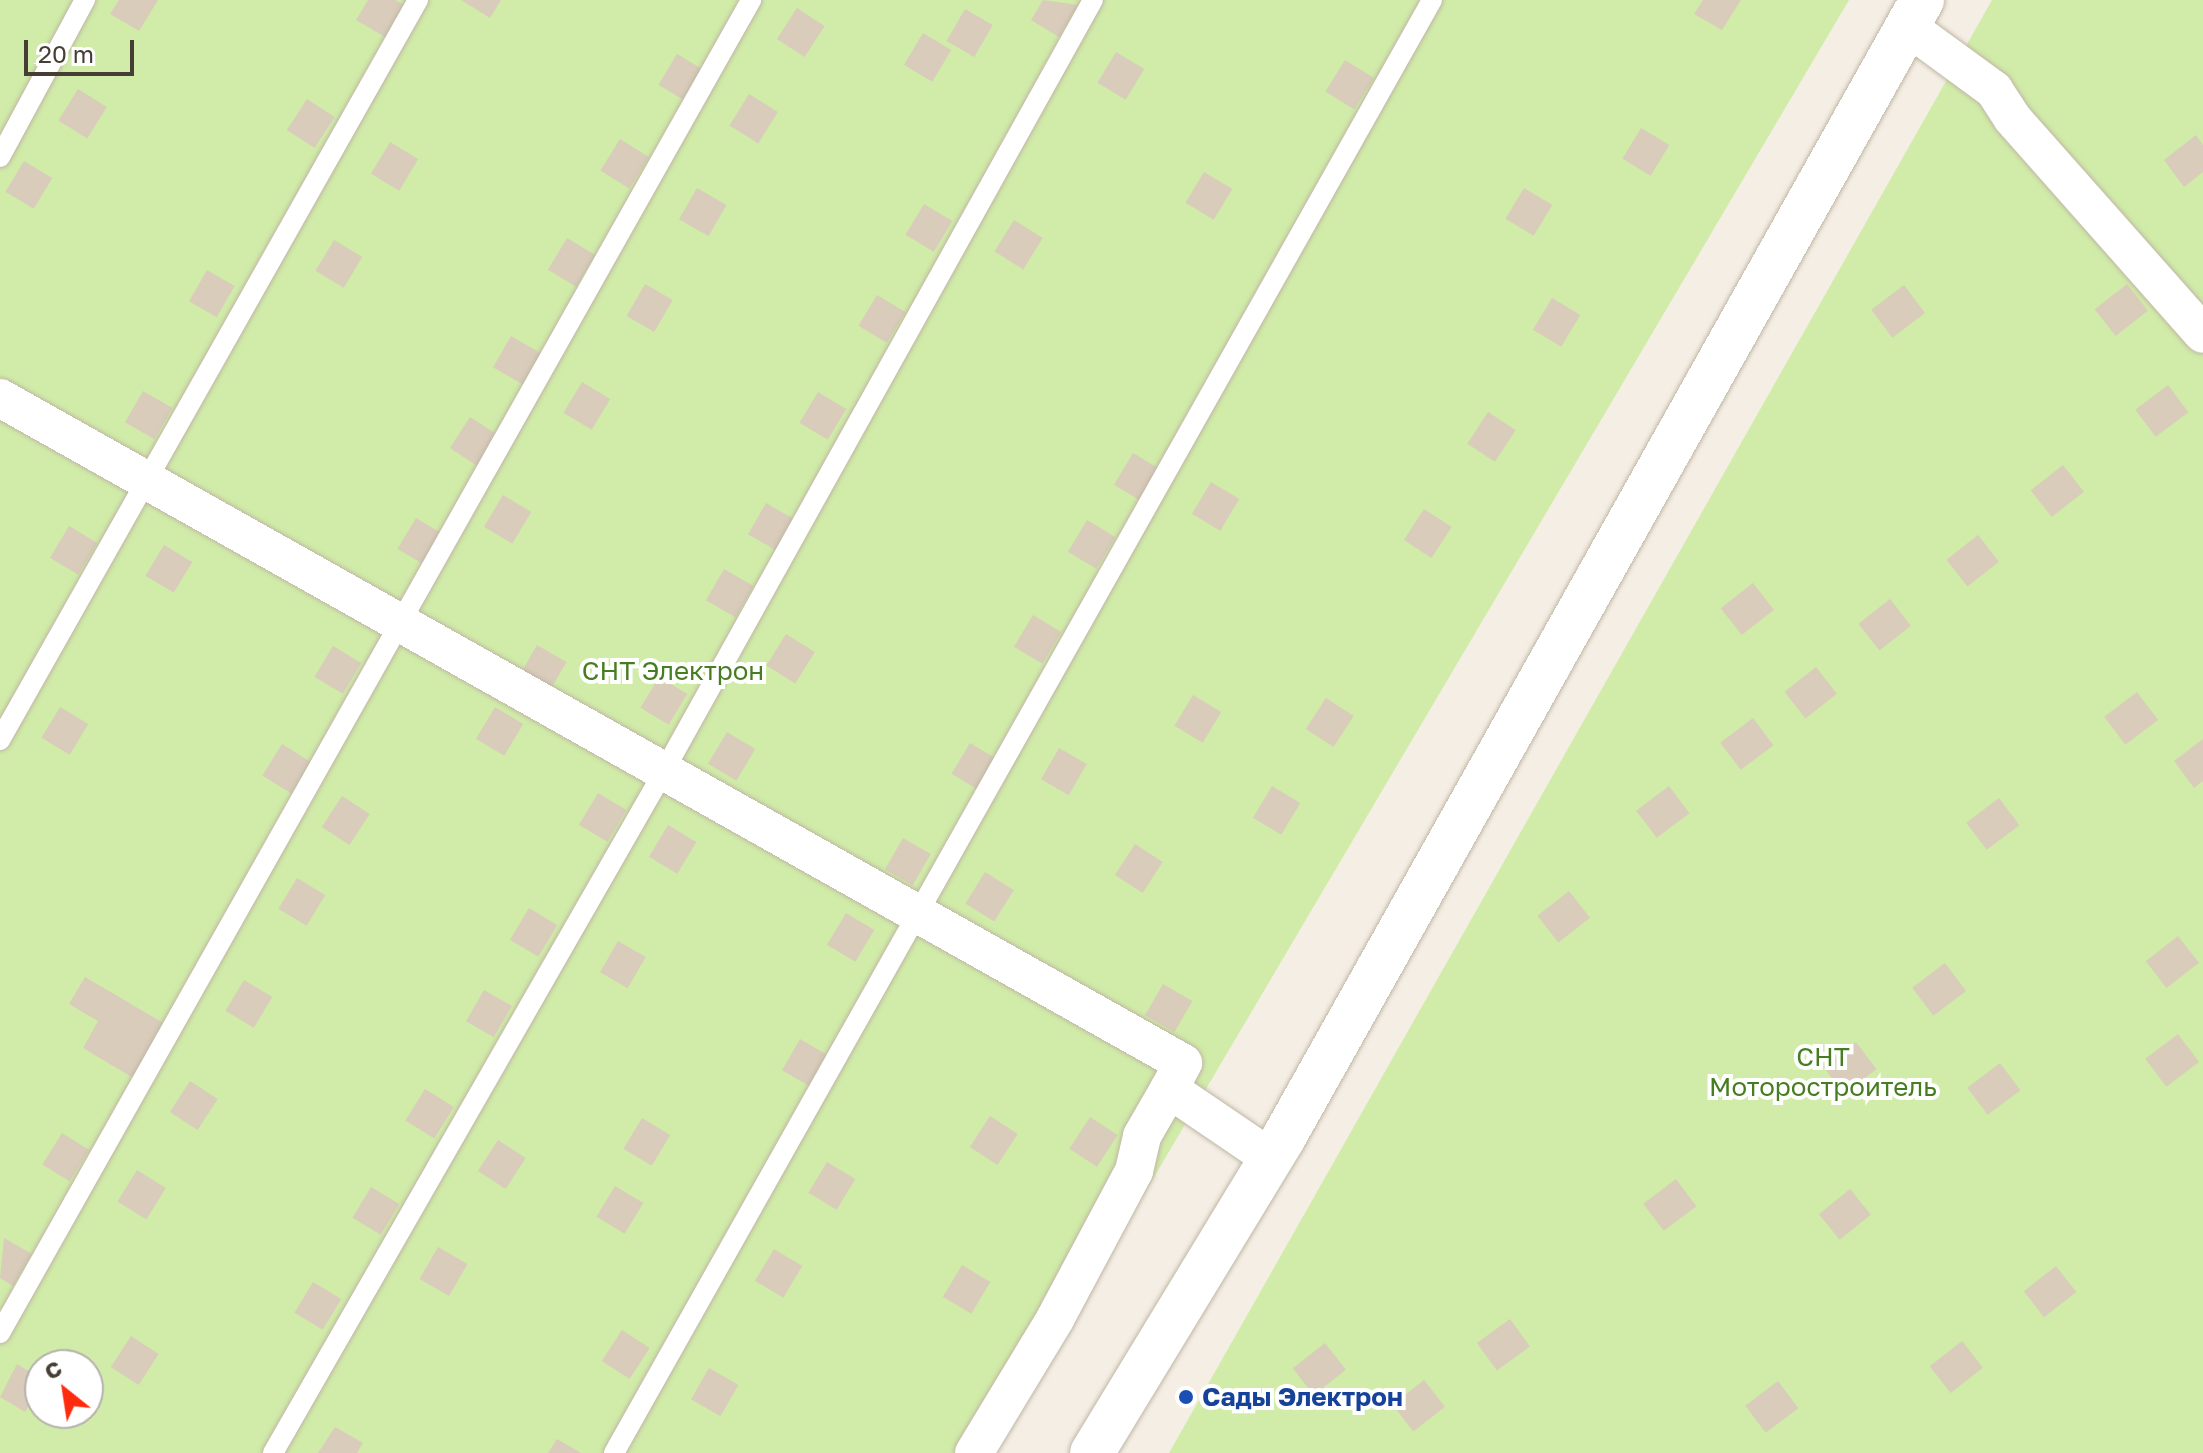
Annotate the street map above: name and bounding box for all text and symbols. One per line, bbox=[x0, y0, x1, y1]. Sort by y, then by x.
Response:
scale bar bbox=[28, 24, 138, 74]
text: 20 m bbox=[38, 39, 94, 68]
park label: СНТ Электрон bbox=[582, 655, 764, 687]
park label: СНТ Моторостроитель bbox=[1709, 1041, 1937, 1102]
north arrow bbox=[24, 1349, 104, 1429]
text: С bbox=[39, 1354, 66, 1385]
place label: Сады Электрон bbox=[1202, 1381, 1403, 1413]
marker: Сады Электрон bbox=[1177, 1388, 1195, 1406]

